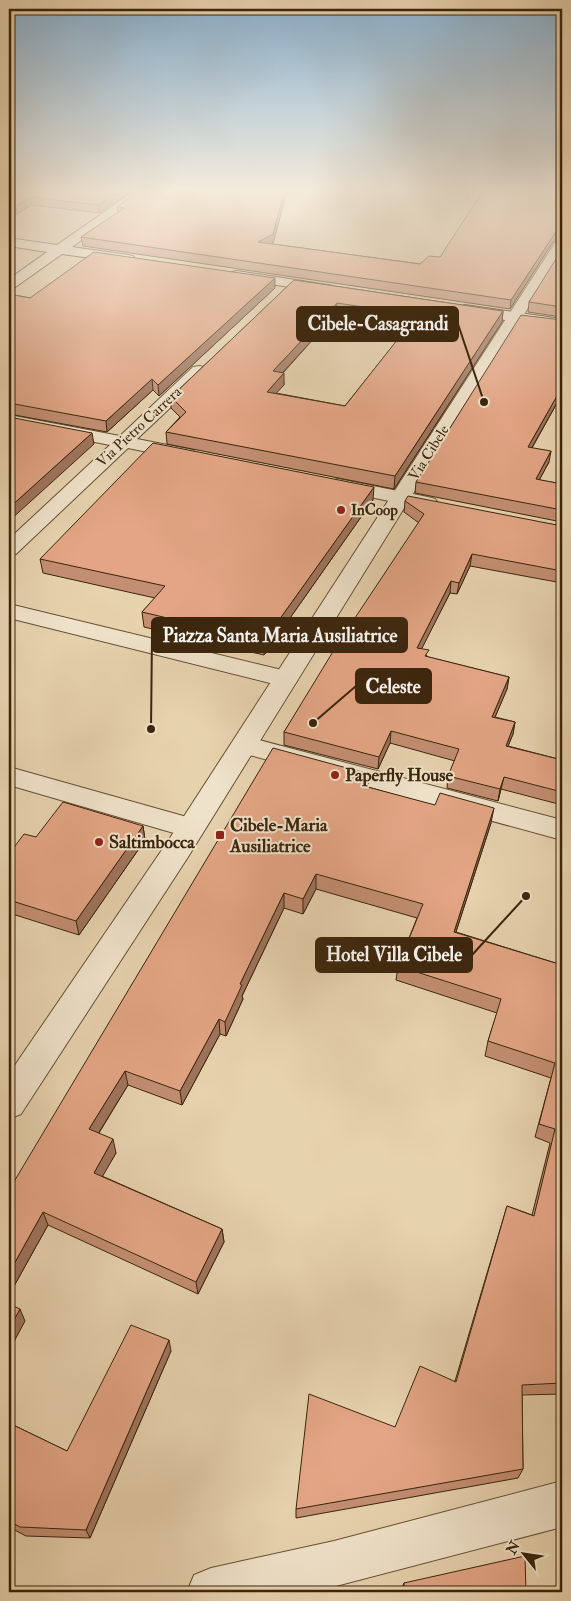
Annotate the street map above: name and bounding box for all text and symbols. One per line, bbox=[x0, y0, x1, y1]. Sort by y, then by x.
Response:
callout: Cibele-Casagrandi bbox=[297, 307, 458, 341]
text: Cibele-Casagrandi bbox=[307, 312, 449, 337]
street label: Via Pietro Carrera bbox=[92, 382, 186, 471]
street label: Via Cibele bbox=[404, 422, 454, 484]
place label: InCoop bbox=[351, 501, 398, 521]
marker: InCoop bbox=[335, 504, 347, 516]
callout: Piazza Santa Maria Ausiliatrice bbox=[152, 618, 407, 652]
text: Piazza Santa Maria Ausiliatrice bbox=[162, 624, 398, 648]
callout: Celeste bbox=[356, 669, 431, 703]
text: Celeste bbox=[365, 675, 421, 699]
place label: Paperfly House bbox=[345, 764, 454, 787]
marker: Paperfly House bbox=[329, 769, 341, 781]
place label: Cibele-Maria Ausiliatrice bbox=[229, 814, 328, 858]
marker: Cibele-Maria Ausiliatrice bbox=[214, 829, 226, 841]
place label: Saltimbocca bbox=[109, 831, 195, 854]
marker: Saltimbocca bbox=[93, 836, 105, 848]
callout: Hotel Villa Cibele bbox=[316, 938, 472, 972]
text: Hotel Villa Cibele bbox=[326, 943, 462, 967]
north arrow bbox=[498, 1528, 548, 1578]
text: N bbox=[502, 1538, 524, 1558]

